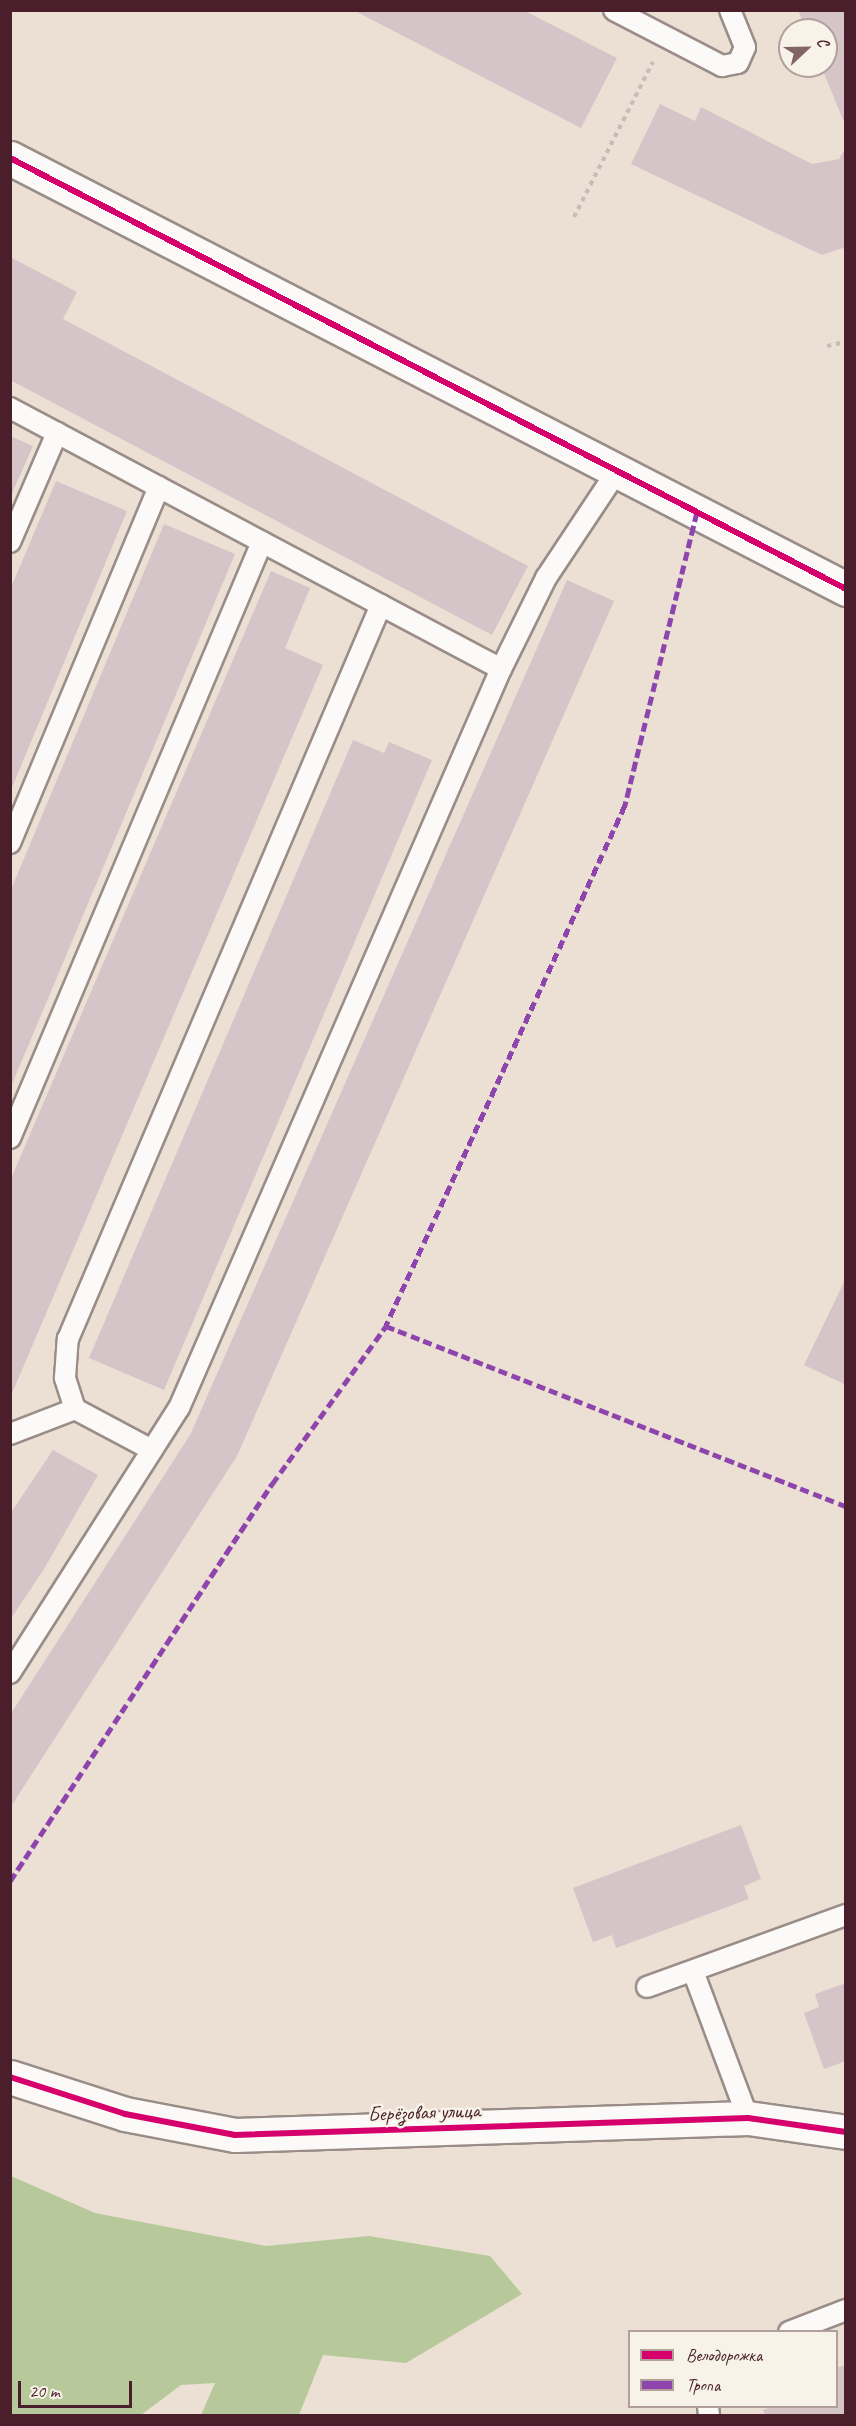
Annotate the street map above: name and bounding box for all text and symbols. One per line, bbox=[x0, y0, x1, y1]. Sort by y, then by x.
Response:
north arrow bbox=[778, 18, 838, 78]
text: С bbox=[812, 35, 834, 49]
street label: Берёзовая улица bbox=[367, 2097, 481, 2127]
legend bbox=[628, 2330, 838, 2408]
text: Велодорожка bbox=[686, 2344, 762, 2366]
scale bar bbox=[21, 2369, 135, 2407]
text: Тропа bbox=[686, 2374, 720, 2396]
text: 20 m bbox=[29, 2380, 60, 2402]

